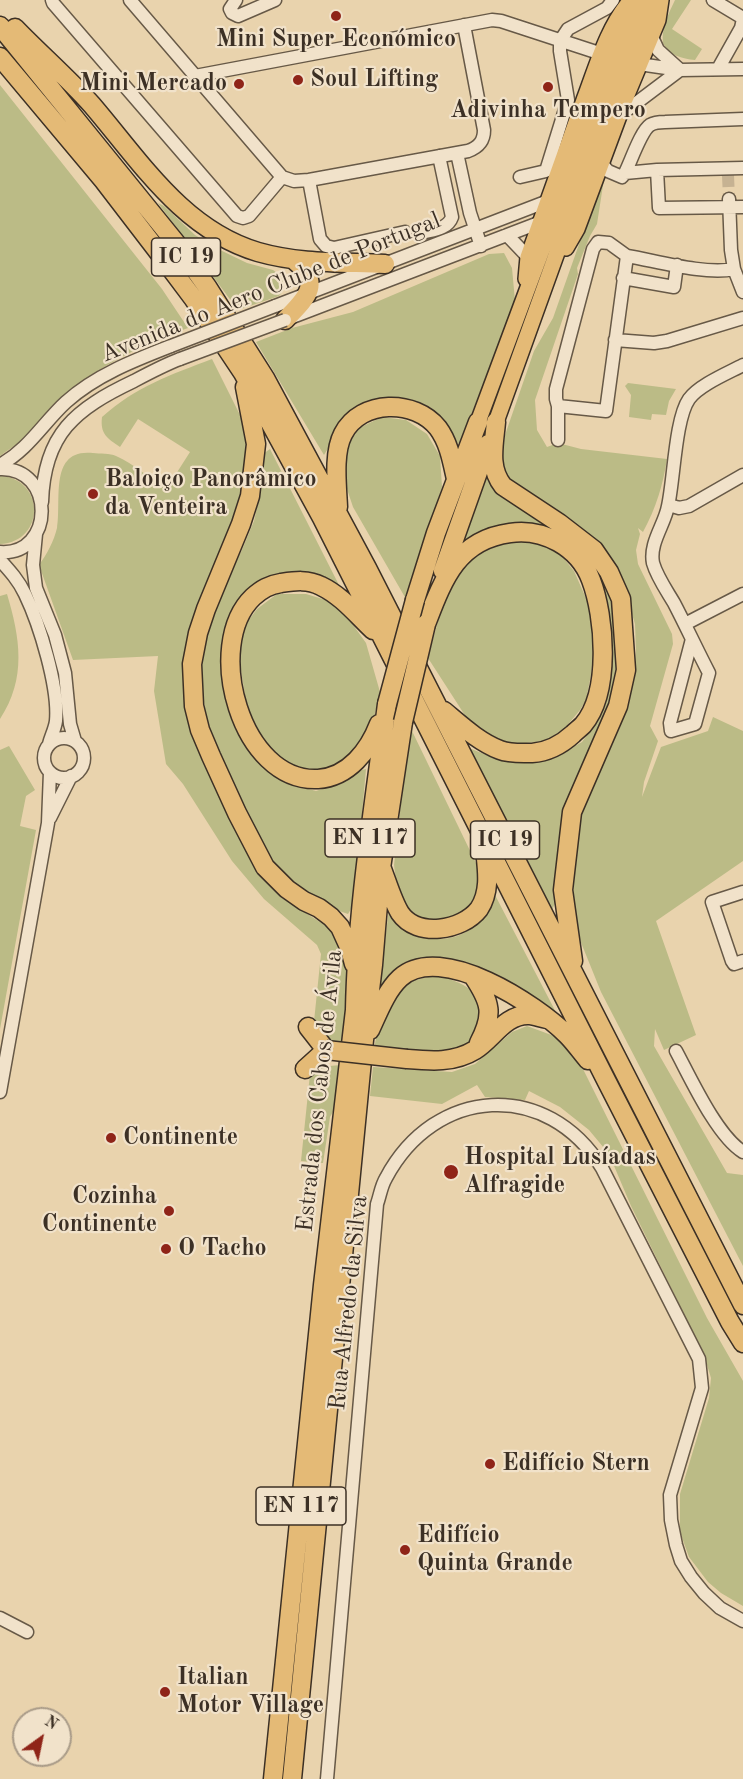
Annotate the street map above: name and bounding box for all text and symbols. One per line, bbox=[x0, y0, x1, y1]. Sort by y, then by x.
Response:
marker: Mini Super Económico bbox=[329, 9, 343, 23]
place label: Mini Super Económico bbox=[216, 26, 456, 54]
place label: Soul Lifting bbox=[310, 66, 438, 94]
place label: Mini Mercado bbox=[80, 70, 227, 98]
marker: Soul Lifting bbox=[291, 73, 305, 87]
marker: Mini Mercado bbox=[232, 77, 246, 91]
marker: Adivinha Tempero bbox=[541, 80, 555, 94]
place label: Adivinha Tempero bbox=[450, 97, 646, 125]
street label: Avenida do Aero Clube de Portugal bbox=[97, 206, 445, 370]
road number: IC 19 bbox=[152, 238, 220, 276]
place label: Baloiço Panorâmico da Venteira bbox=[105, 466, 317, 522]
marker: Baloiço Panorâmico da Venteira bbox=[86, 487, 100, 501]
road number: EN 117 bbox=[325, 819, 415, 857]
road number: IC 19 bbox=[470, 821, 540, 859]
street label: Estrada dos Cabos de Ávila bbox=[291, 948, 349, 1234]
place label: Continente bbox=[123, 1124, 238, 1152]
marker: Continente bbox=[104, 1131, 118, 1145]
place label: Hospital Lusíadas Alfragide bbox=[464, 1144, 656, 1200]
marker: Hospital Lusíadas Alfragide bbox=[442, 1163, 460, 1181]
place label: Cozinha Continente bbox=[42, 1183, 157, 1239]
street label: Rua Alfredo da Silva bbox=[323, 1194, 375, 1412]
marker: Cozinha Continente bbox=[162, 1204, 176, 1218]
place label: O Tacho bbox=[178, 1235, 267, 1263]
marker: O Tacho bbox=[159, 1242, 173, 1256]
place label: Edifício Stern bbox=[502, 1450, 650, 1478]
marker: Edifício Stern bbox=[483, 1457, 497, 1471]
road number: EN 117 bbox=[256, 1487, 346, 1525]
place label: Edifício Quinta Grande bbox=[417, 1522, 573, 1578]
marker: Edifício Quinta Grande bbox=[398, 1543, 412, 1557]
place label: Italian Motor Village bbox=[177, 1664, 324, 1720]
marker: Italian Motor Village bbox=[158, 1685, 172, 1699]
north arrow bbox=[12, 1707, 72, 1767]
text: N bbox=[41, 1714, 60, 1734]

